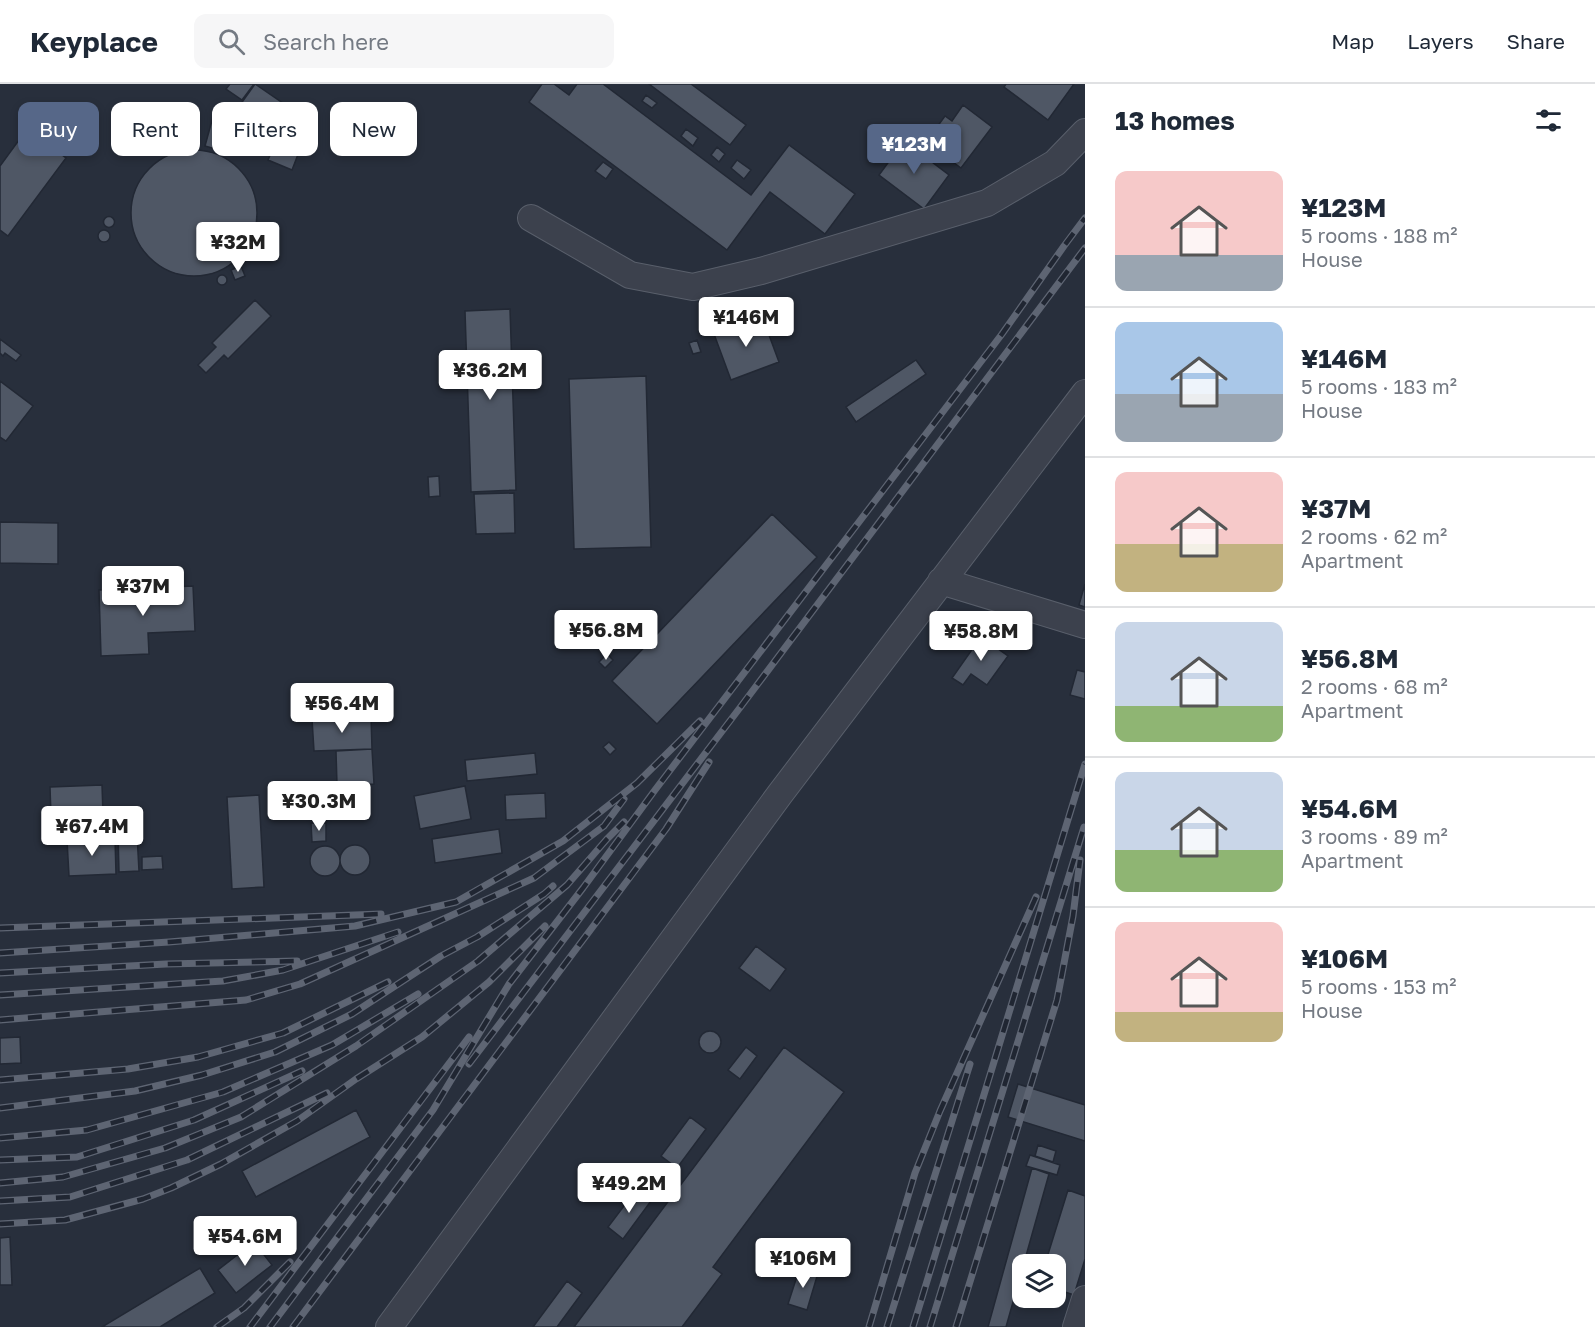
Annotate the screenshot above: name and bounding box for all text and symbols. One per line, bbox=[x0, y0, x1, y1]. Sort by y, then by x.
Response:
search box bbox=[194, 14, 614, 68]
text: Keyplace bbox=[30, 25, 158, 58]
icon: search bbox=[215, 25, 248, 58]
text: Search here bbox=[263, 28, 389, 55]
text: Map bbox=[1331, 28, 1374, 54]
text: Layers bbox=[1407, 28, 1474, 54]
text: Share bbox=[1507, 28, 1565, 54]
chip: Buy bbox=[18, 102, 99, 156]
chip: Rent bbox=[111, 102, 200, 156]
chip: Filters bbox=[212, 102, 318, 156]
chip: New bbox=[330, 102, 417, 156]
icon: filters bbox=[1532, 104, 1565, 137]
text: 13 homes bbox=[1115, 105, 1235, 136]
pin: ¥123M bbox=[872, 124, 956, 175]
text: ¥123M bbox=[881, 131, 947, 155]
text: ¥123M bbox=[1301, 192, 1386, 223]
icon: home bbox=[1163, 195, 1235, 267]
pin: ¥32M bbox=[202, 222, 274, 273]
text: 5 rooms · 188 m² bbox=[1301, 223, 1458, 247]
text: ¥32M bbox=[210, 229, 266, 253]
text: House bbox=[1301, 247, 1363, 271]
pin: ¥146M bbox=[704, 297, 788, 348]
text: ¥146M bbox=[713, 304, 779, 328]
text: ¥146M bbox=[1301, 343, 1387, 374]
icon: home bbox=[1163, 346, 1235, 418]
pin: ¥36.2M bbox=[441, 350, 539, 401]
text: ¥36.2M bbox=[453, 357, 527, 381]
text: 5 rooms · 183 m² bbox=[1301, 374, 1457, 398]
text: House bbox=[1301, 398, 1363, 422]
text: ¥37M bbox=[1301, 493, 1371, 524]
icon: home bbox=[1163, 496, 1235, 568]
text: 2 rooms · 62 m² bbox=[1301, 524, 1447, 548]
text: Apartment bbox=[1301, 548, 1404, 572]
pin: ¥37M bbox=[107, 566, 179, 617]
text: ¥37M bbox=[116, 573, 170, 597]
pin: ¥56.8M bbox=[557, 610, 655, 661]
pin: ¥58.8M bbox=[932, 611, 1030, 662]
text: ¥56.8M bbox=[568, 617, 644, 641]
text: ¥58.8M bbox=[943, 618, 1019, 642]
text: ¥56.8M bbox=[1301, 643, 1399, 674]
icon: home bbox=[1163, 646, 1235, 718]
text: 2 rooms · 68 m² bbox=[1301, 674, 1448, 698]
pin: ¥56.4M bbox=[293, 683, 391, 734]
text: ¥56.4M bbox=[305, 690, 379, 714]
text: Apartment bbox=[1301, 698, 1404, 722]
pin: ¥30.3M bbox=[270, 781, 368, 832]
text: ¥30.3M bbox=[282, 788, 356, 812]
text: ¥54.6M bbox=[1301, 793, 1398, 824]
icon: home bbox=[1163, 796, 1235, 868]
pin: ¥67.4M bbox=[43, 806, 141, 857]
text: ¥67.4M bbox=[55, 813, 129, 837]
text: 3 rooms · 89 m² bbox=[1301, 824, 1448, 848]
text: Apartment bbox=[1301, 848, 1404, 872]
text: ¥106M bbox=[1301, 943, 1388, 974]
icon: home bbox=[1163, 946, 1235, 1018]
text: 5 rooms · 153 m² bbox=[1301, 974, 1456, 998]
text: House bbox=[1301, 998, 1363, 1022]
pin: ¥49.2M bbox=[580, 1163, 678, 1214]
text: ¥49.2M bbox=[592, 1170, 666, 1194]
pin: ¥54.6M bbox=[196, 1216, 294, 1267]
text: ¥54.6M bbox=[208, 1223, 282, 1247]
pin: ¥106M bbox=[761, 1238, 845, 1289]
text: ¥106M bbox=[770, 1245, 837, 1269]
map controls bbox=[1012, 1254, 1066, 1308]
button: layers bbox=[1012, 1254, 1066, 1308]

